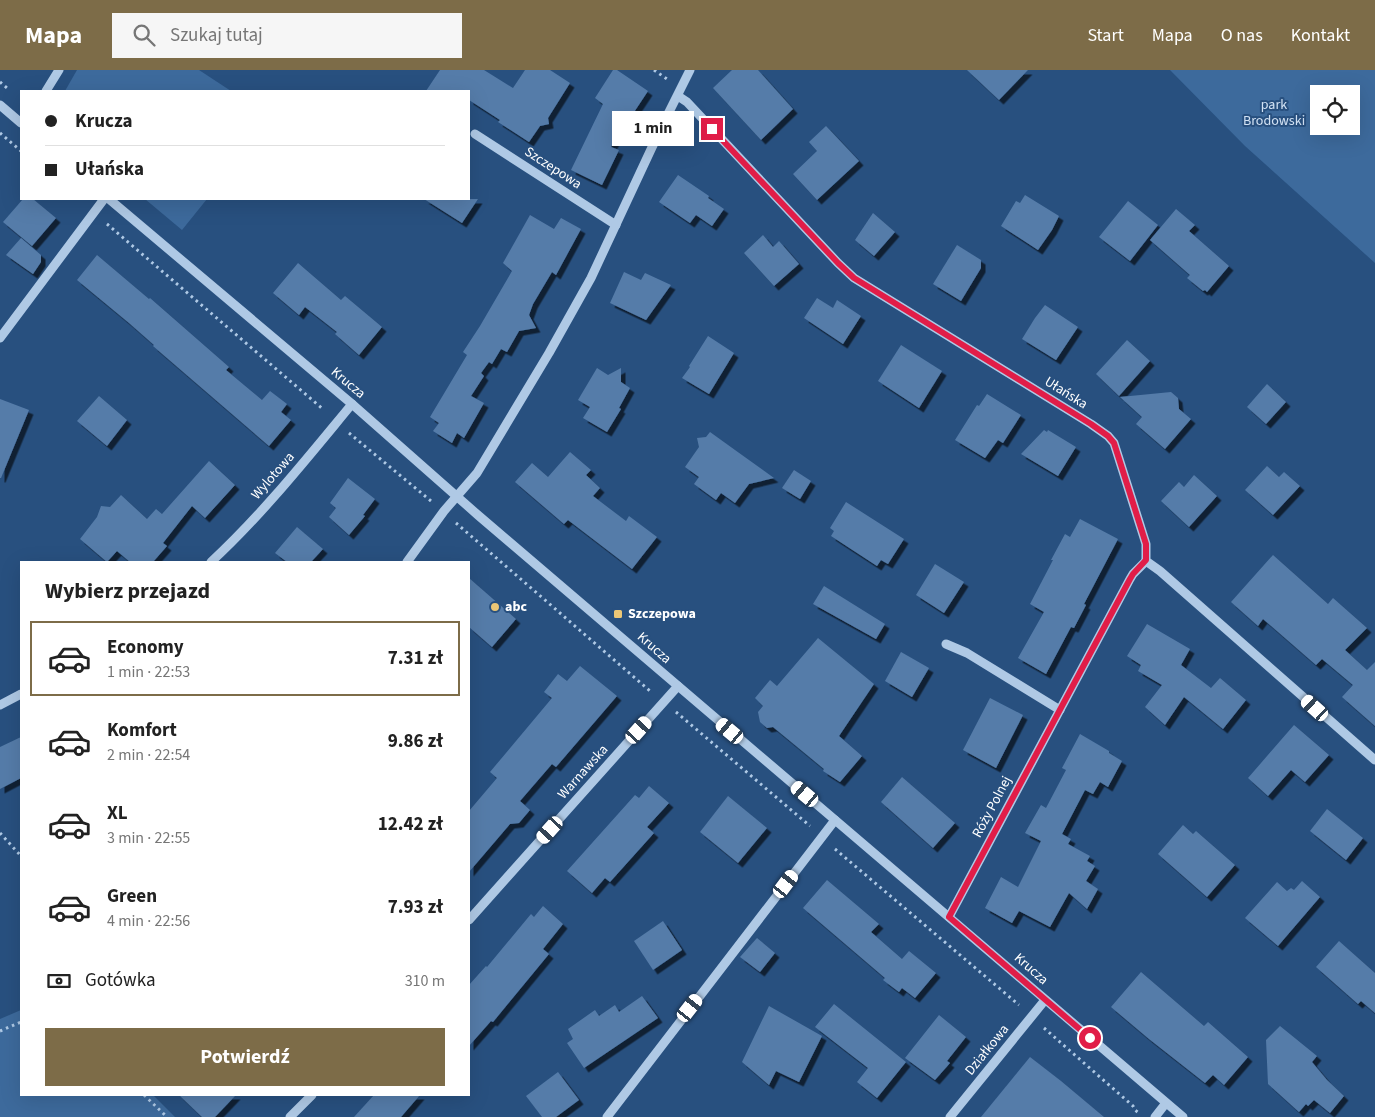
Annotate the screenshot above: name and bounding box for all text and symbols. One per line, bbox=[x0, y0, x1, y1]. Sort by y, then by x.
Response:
search box bbox=[112, 13, 462, 58]
text: Mapa bbox=[25, 18, 82, 53]
icon: search bbox=[130, 21, 158, 49]
text: Szukaj tutaj bbox=[170, 22, 263, 49]
text: Start bbox=[1087, 23, 1124, 48]
text: Mapa bbox=[1152, 23, 1193, 48]
text: O nas bbox=[1221, 23, 1263, 48]
text: Kontakt bbox=[1291, 23, 1350, 48]
map controls bbox=[1310, 85, 1360, 135]
button: locate bbox=[1310, 85, 1360, 135]
park label: park Brodowski bbox=[1243, 95, 1305, 131]
text: Krucza bbox=[75, 108, 132, 135]
callout: 1 min bbox=[612, 112, 694, 146]
text: 1 min bbox=[634, 117, 672, 139]
route end bbox=[701, 118, 723, 140]
street label: Szczepowa bbox=[520, 142, 586, 194]
text: Ułańska bbox=[75, 156, 144, 183]
street label: Krucza bbox=[326, 363, 370, 403]
street label: Ułańska bbox=[1041, 372, 1091, 414]
street label: Wylotowa bbox=[247, 448, 299, 504]
text: Wybierz przejazd bbox=[45, 575, 210, 607]
place label: abc bbox=[505, 597, 527, 617]
marker: abc bbox=[489, 601, 501, 613]
place label: Szczepowa bbox=[628, 604, 696, 624]
marker: Szczepowa bbox=[612, 608, 624, 620]
street label: Krucza bbox=[632, 627, 676, 669]
text: Economy bbox=[107, 634, 184, 661]
icon: car bbox=[47, 636, 92, 681]
text: 7.31 zł bbox=[388, 645, 443, 672]
text: 1 min · 22:53 bbox=[107, 661, 190, 683]
car bbox=[1298, 692, 1331, 724]
car bbox=[623, 714, 654, 746]
car bbox=[713, 716, 746, 746]
text: Komfort bbox=[107, 717, 177, 744]
icon: car bbox=[47, 719, 92, 764]
text: 9.86 zł bbox=[388, 728, 443, 755]
street label: Warnawska bbox=[553, 740, 613, 804]
text: 2 min · 22:54 bbox=[107, 744, 190, 766]
street label: Róży Polnej bbox=[967, 773, 1017, 841]
car bbox=[788, 779, 821, 809]
text: XL bbox=[107, 800, 128, 827]
icon: car bbox=[47, 802, 92, 847]
text: 12.42 zł bbox=[378, 811, 443, 838]
car bbox=[534, 814, 565, 846]
text: 3 min · 22:55 bbox=[107, 827, 190, 849]
car bbox=[770, 868, 801, 900]
text: Green bbox=[107, 883, 157, 910]
icon: car bbox=[47, 885, 92, 930]
text: 7.93 zł bbox=[388, 894, 443, 921]
text: 4 min · 22:56 bbox=[107, 910, 190, 932]
street label: Krucza bbox=[1009, 948, 1053, 990]
icon: cash bbox=[45, 967, 73, 995]
text: Gotówka bbox=[85, 967, 156, 994]
text: 310 m bbox=[405, 970, 445, 992]
car bbox=[674, 992, 705, 1024]
street label: Działkowa bbox=[960, 1020, 1014, 1080]
route start bbox=[1079, 1027, 1101, 1049]
button: Potwierdź bbox=[45, 1028, 445, 1086]

